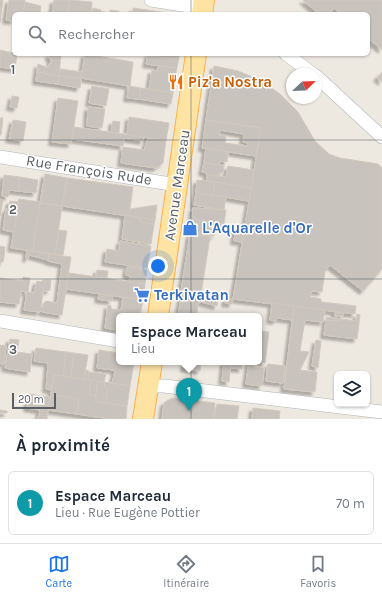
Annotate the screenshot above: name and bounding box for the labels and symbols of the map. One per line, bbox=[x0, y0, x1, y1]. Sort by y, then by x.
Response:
text: 1 bbox=[11, 62, 15, 77]
north arrow bbox=[286, 68, 322, 104]
restaurant icon: Piz'a Nostra bbox=[167, 73, 185, 91]
place label: Piz'a Nostra bbox=[188, 73, 272, 91]
street label: Avenue Marceau bbox=[160, 128, 194, 242]
street label: Rue François Rude bbox=[25, 151, 153, 189]
text: 2 bbox=[9, 202, 17, 217]
shop icon: L'Aquarelle d'Or bbox=[181, 219, 199, 237]
place label: L'Aquarelle d'Or bbox=[202, 219, 312, 237]
your location bbox=[148, 256, 168, 276]
supermarket icon: Terkivatan bbox=[133, 286, 151, 304]
place label: Terkivatan bbox=[154, 286, 229, 304]
text: 3 bbox=[9, 342, 17, 357]
pin: 1 bbox=[176, 378, 202, 411]
scale bar bbox=[12, 391, 56, 410]

